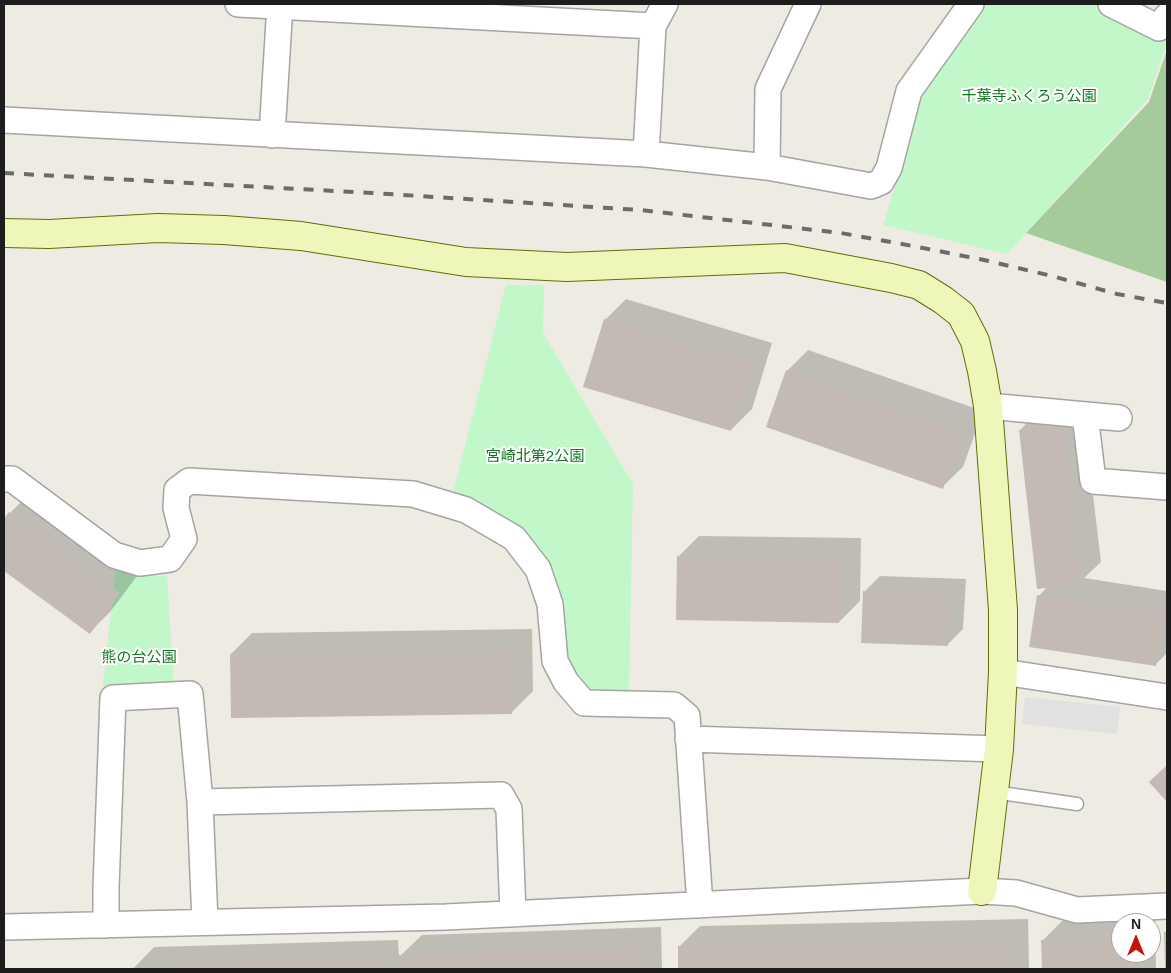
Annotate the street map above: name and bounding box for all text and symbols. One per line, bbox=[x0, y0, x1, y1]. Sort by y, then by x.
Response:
park label: 千葉寺ふくろう公園 bbox=[962, 88, 1096, 106]
park label: 宮崎北第2公園 bbox=[486, 448, 584, 466]
park label: 熊の台公園 bbox=[102, 649, 176, 667]
north arrow bbox=[1111, 913, 1161, 963]
text: N bbox=[1131, 916, 1141, 932]

